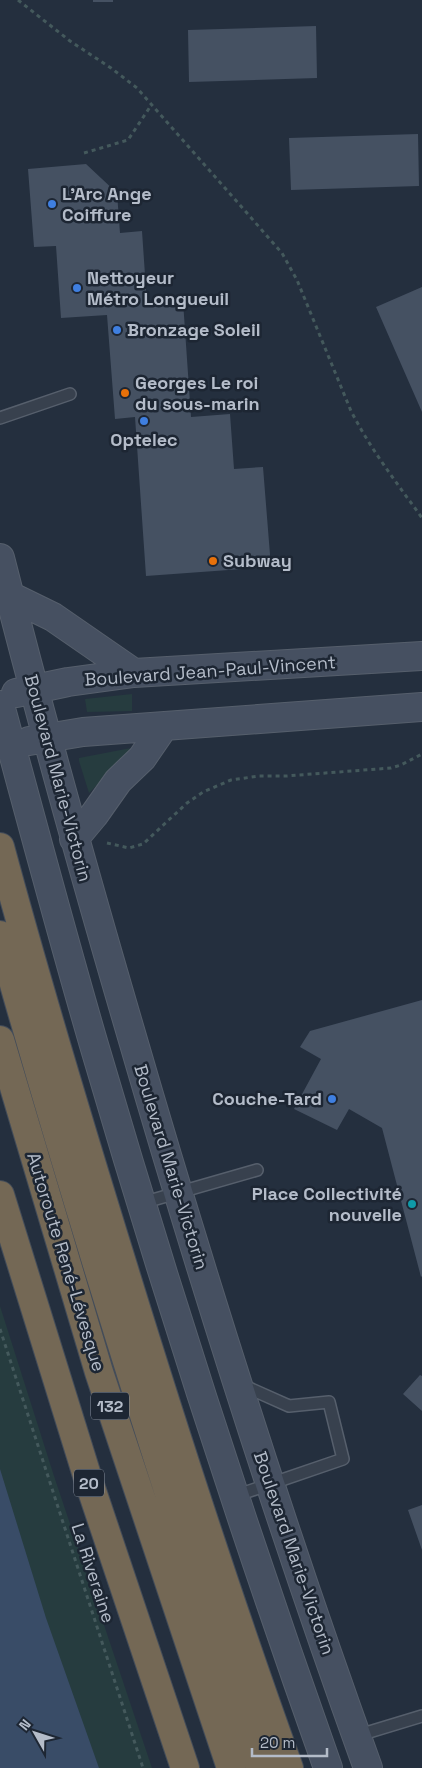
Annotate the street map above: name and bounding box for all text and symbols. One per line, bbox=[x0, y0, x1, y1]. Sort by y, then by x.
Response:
place label: L'Arc Ange Coiffure bbox=[62, 182, 152, 226]
marker: L'Arc Ange Coiffure bbox=[46, 198, 58, 210]
place label: Nettoyeur Métro Longueuil bbox=[87, 266, 229, 310]
marker: Nettoyeur Métro Longueuil bbox=[71, 282, 83, 294]
place label: Bronzage Soleil bbox=[127, 318, 261, 341]
marker: Bronzage Soleil bbox=[111, 324, 123, 336]
place label: Georges Le roi du sous-marin bbox=[135, 371, 260, 415]
marker: Georges Le roi du sous-marin bbox=[119, 387, 131, 399]
marker: Optelec bbox=[138, 415, 150, 427]
place label: Optelec bbox=[110, 428, 178, 451]
place label: Subway bbox=[223, 549, 292, 572]
marker: Subway bbox=[207, 555, 219, 567]
street label: Boulevard Jean-Paul-Vincent bbox=[83, 650, 337, 691]
street label: Boulevard Marie-Victorin bbox=[20, 672, 97, 884]
street label: Boulevard Marie-Victorin bbox=[129, 1061, 214, 1272]
place label: Couche-Tard bbox=[212, 1087, 322, 1110]
marker: Couche-Tard bbox=[326, 1093, 338, 1105]
street label: Autoroute René-Lévesque bbox=[22, 1149, 111, 1374]
place label: Place Collectivité nouvelle bbox=[252, 1182, 402, 1226]
marker: Place Collectivité nouvelle bbox=[406, 1198, 418, 1210]
road number: 132 bbox=[91, 1392, 129, 1420]
street label: Boulevard Marie-Victorin bbox=[249, 1448, 340, 1658]
road number: 20 bbox=[74, 1470, 104, 1496]
street label: La Riveraine bbox=[67, 1520, 120, 1626]
north arrow bbox=[10, 1708, 60, 1758]
text: N bbox=[15, 1716, 35, 1734]
scale bar bbox=[252, 1726, 327, 1758]
text: 20 m bbox=[260, 1733, 295, 1752]

